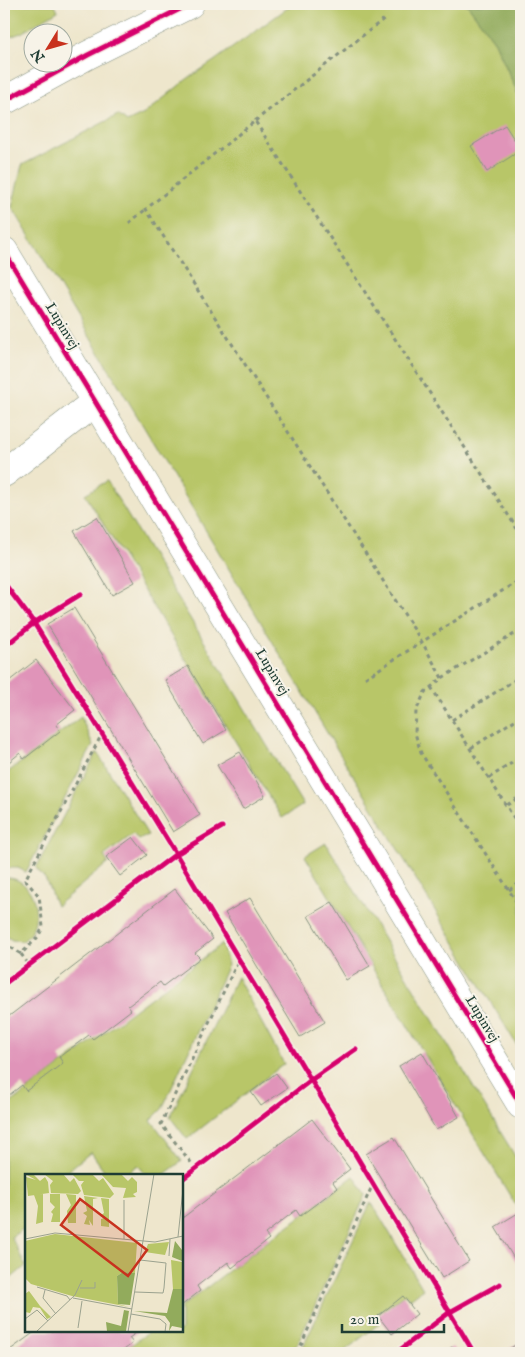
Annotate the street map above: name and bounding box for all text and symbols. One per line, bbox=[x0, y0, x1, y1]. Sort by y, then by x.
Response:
north arrow bbox=[22, 22, 72, 72]
text: N bbox=[28, 45, 50, 66]
street label: Lupinvej bbox=[41, 299, 83, 353]
street label: Lupinvej bbox=[251, 645, 293, 699]
street label: Lupinvej bbox=[461, 992, 503, 1046]
inset map bbox=[25, 1174, 182, 1332]
scale bar bbox=[342, 1302, 445, 1334]
text: 20 m bbox=[350, 1310, 380, 1329]

